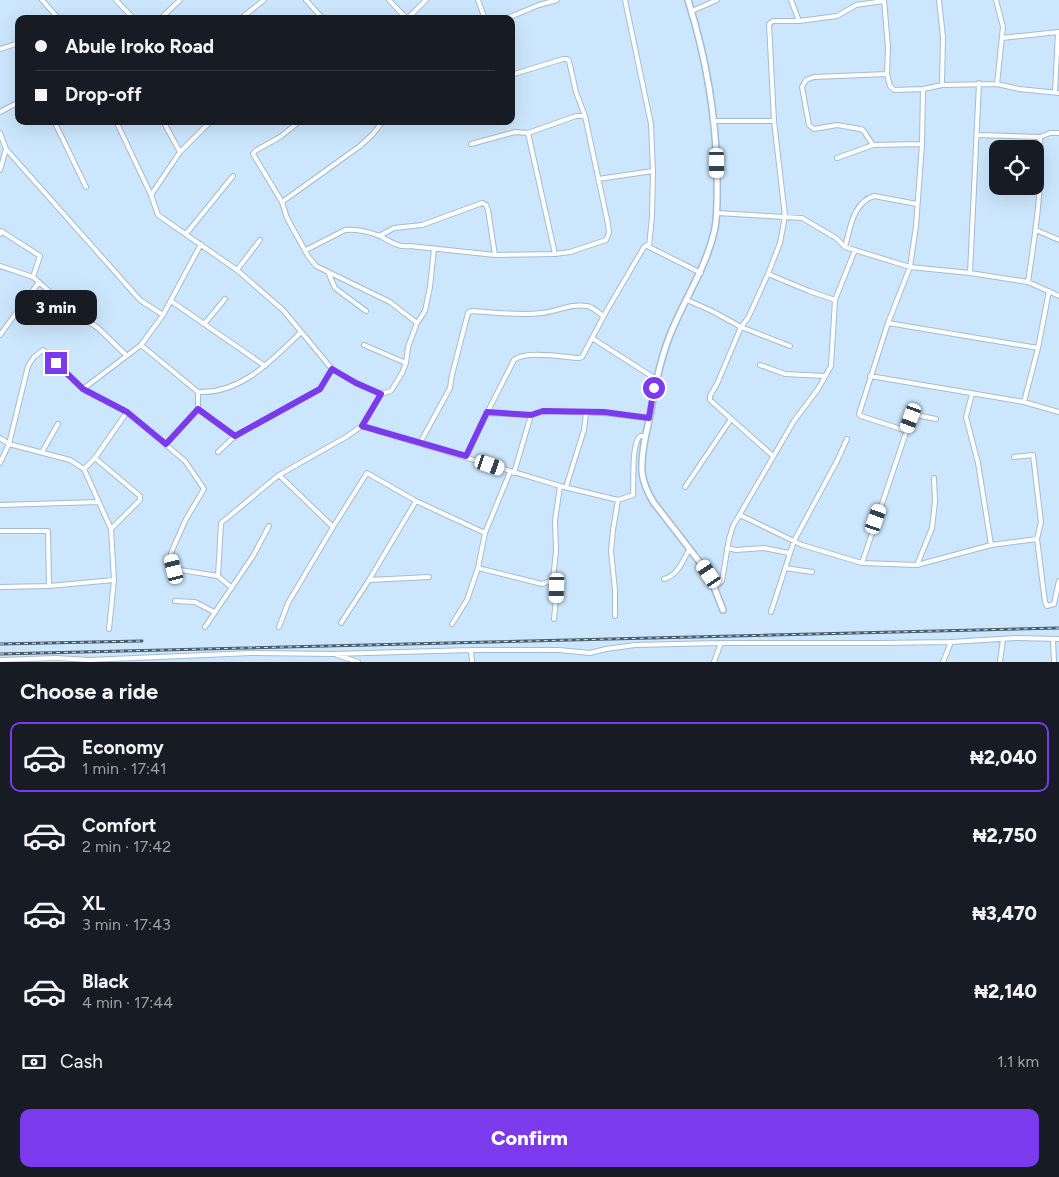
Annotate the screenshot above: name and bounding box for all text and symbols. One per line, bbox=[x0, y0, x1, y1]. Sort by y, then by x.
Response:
text: Abule Iroko Road bbox=[65, 35, 214, 58]
text: Drop-off bbox=[65, 83, 142, 106]
map controls bbox=[989, 140, 1044, 195]
button: locate bbox=[989, 140, 1044, 195]
car bbox=[709, 148, 724, 178]
callout: 3 min bbox=[15, 290, 97, 326]
text: 3 min bbox=[36, 298, 76, 317]
route end bbox=[45, 352, 67, 374]
route start bbox=[643, 377, 665, 399]
car bbox=[898, 401, 923, 435]
car bbox=[473, 453, 506, 477]
car bbox=[864, 502, 887, 536]
car bbox=[163, 553, 184, 585]
car bbox=[694, 557, 723, 591]
car bbox=[548, 573, 565, 603]
text: Choose a ride bbox=[20, 678, 158, 705]
icon: car bbox=[22, 735, 67, 780]
text: Economy bbox=[82, 736, 164, 759]
text: ₦2,040 bbox=[970, 746, 1037, 769]
text: 1 min · 17:41 bbox=[82, 759, 167, 778]
icon: car bbox=[22, 813, 67, 858]
text: Comfort bbox=[82, 814, 157, 837]
text: ₦2,750 bbox=[973, 824, 1037, 847]
text: 2 min · 17:42 bbox=[82, 837, 171, 856]
icon: car bbox=[22, 891, 67, 936]
text: XL bbox=[82, 892, 105, 915]
text: ₦3,470 bbox=[972, 902, 1037, 925]
text: 3 min · 17:43 bbox=[82, 915, 171, 934]
icon: car bbox=[22, 969, 67, 1014]
text: Black bbox=[82, 970, 129, 993]
text: ₦2,140 bbox=[974, 980, 1037, 1003]
text: 4 min · 17:44 bbox=[82, 993, 173, 1012]
icon: cash bbox=[20, 1048, 48, 1076]
text: Cash bbox=[60, 1050, 103, 1073]
text: 1.1 km bbox=[997, 1052, 1039, 1071]
button: Confirm bbox=[20, 1109, 1039, 1167]

